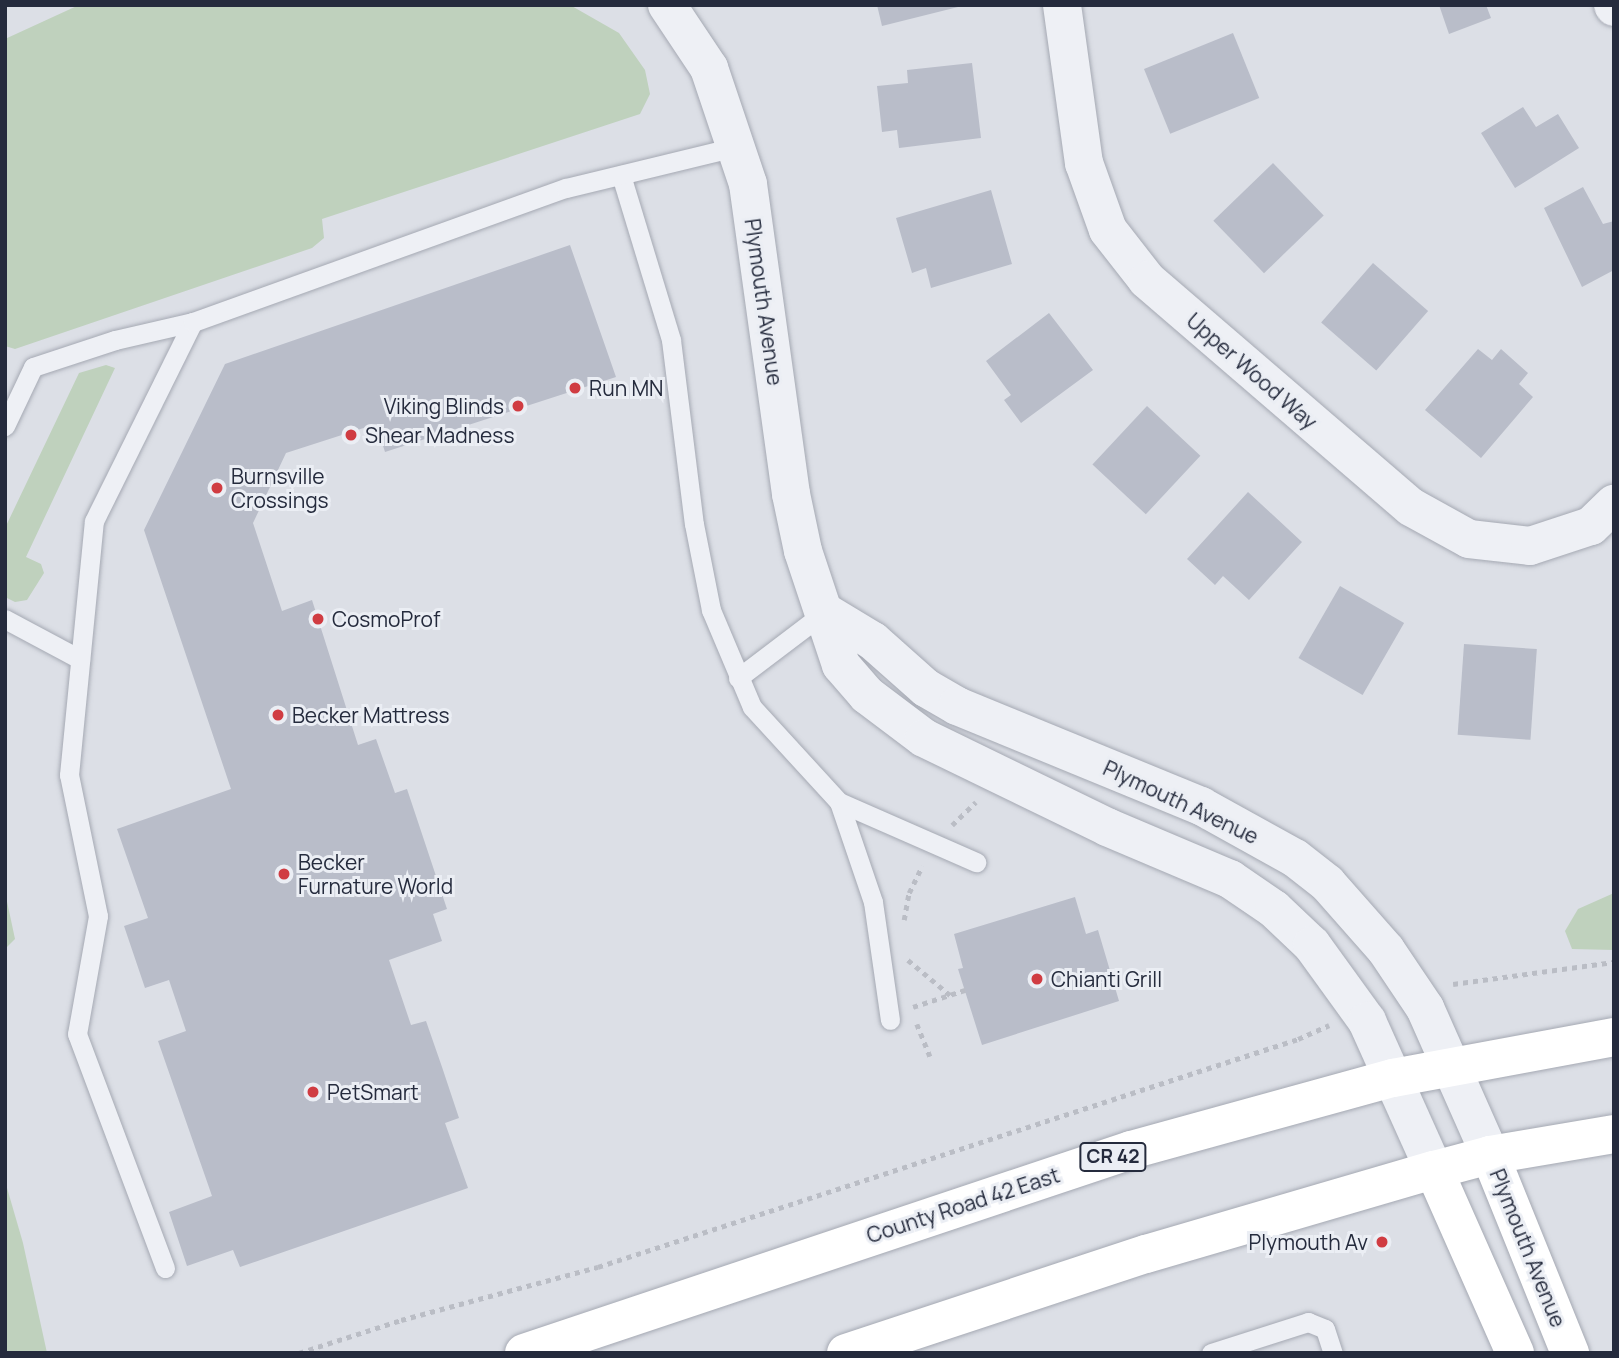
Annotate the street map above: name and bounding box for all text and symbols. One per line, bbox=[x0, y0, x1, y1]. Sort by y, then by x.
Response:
street label: Plymouth Avenue bbox=[740, 217, 788, 387]
street label: Upper Wood Way bbox=[1182, 308, 1322, 434]
place label: Run MN bbox=[589, 375, 663, 401]
marker: Run MN bbox=[567, 380, 583, 396]
place label: Viking Blinds bbox=[384, 393, 504, 419]
marker: Viking Blinds bbox=[510, 398, 526, 414]
place label: Shear Madness bbox=[365, 422, 514, 448]
marker: Shear Madness bbox=[343, 427, 359, 443]
place label: Burnsville Crossings bbox=[231, 463, 329, 513]
marker: Burnsville Crossings bbox=[209, 480, 225, 496]
place label: CosmoProf bbox=[332, 606, 440, 632]
marker: CosmoProf bbox=[310, 611, 326, 627]
place label: Becker Mattress bbox=[292, 702, 450, 728]
marker: Becker Mattress bbox=[270, 707, 286, 723]
street label: Plymouth Avenue bbox=[1099, 755, 1263, 849]
place label: Becker Furnature World bbox=[298, 849, 453, 899]
marker: Becker Furnature World bbox=[276, 866, 292, 882]
place label: Chianti Grill bbox=[1051, 966, 1162, 992]
marker: Chianti Grill bbox=[1029, 971, 1045, 987]
place label: PetSmart bbox=[327, 1079, 419, 1105]
marker: PetSmart bbox=[305, 1084, 321, 1100]
road number: CR 42 bbox=[1078, 1142, 1148, 1172]
street label: County Road 42 East bbox=[863, 1162, 1063, 1248]
street label: Plymouth Avenue bbox=[1485, 1165, 1571, 1331]
place label: Plymouth Av bbox=[1248, 1229, 1368, 1255]
marker: Plymouth Av bbox=[1374, 1234, 1390, 1250]

